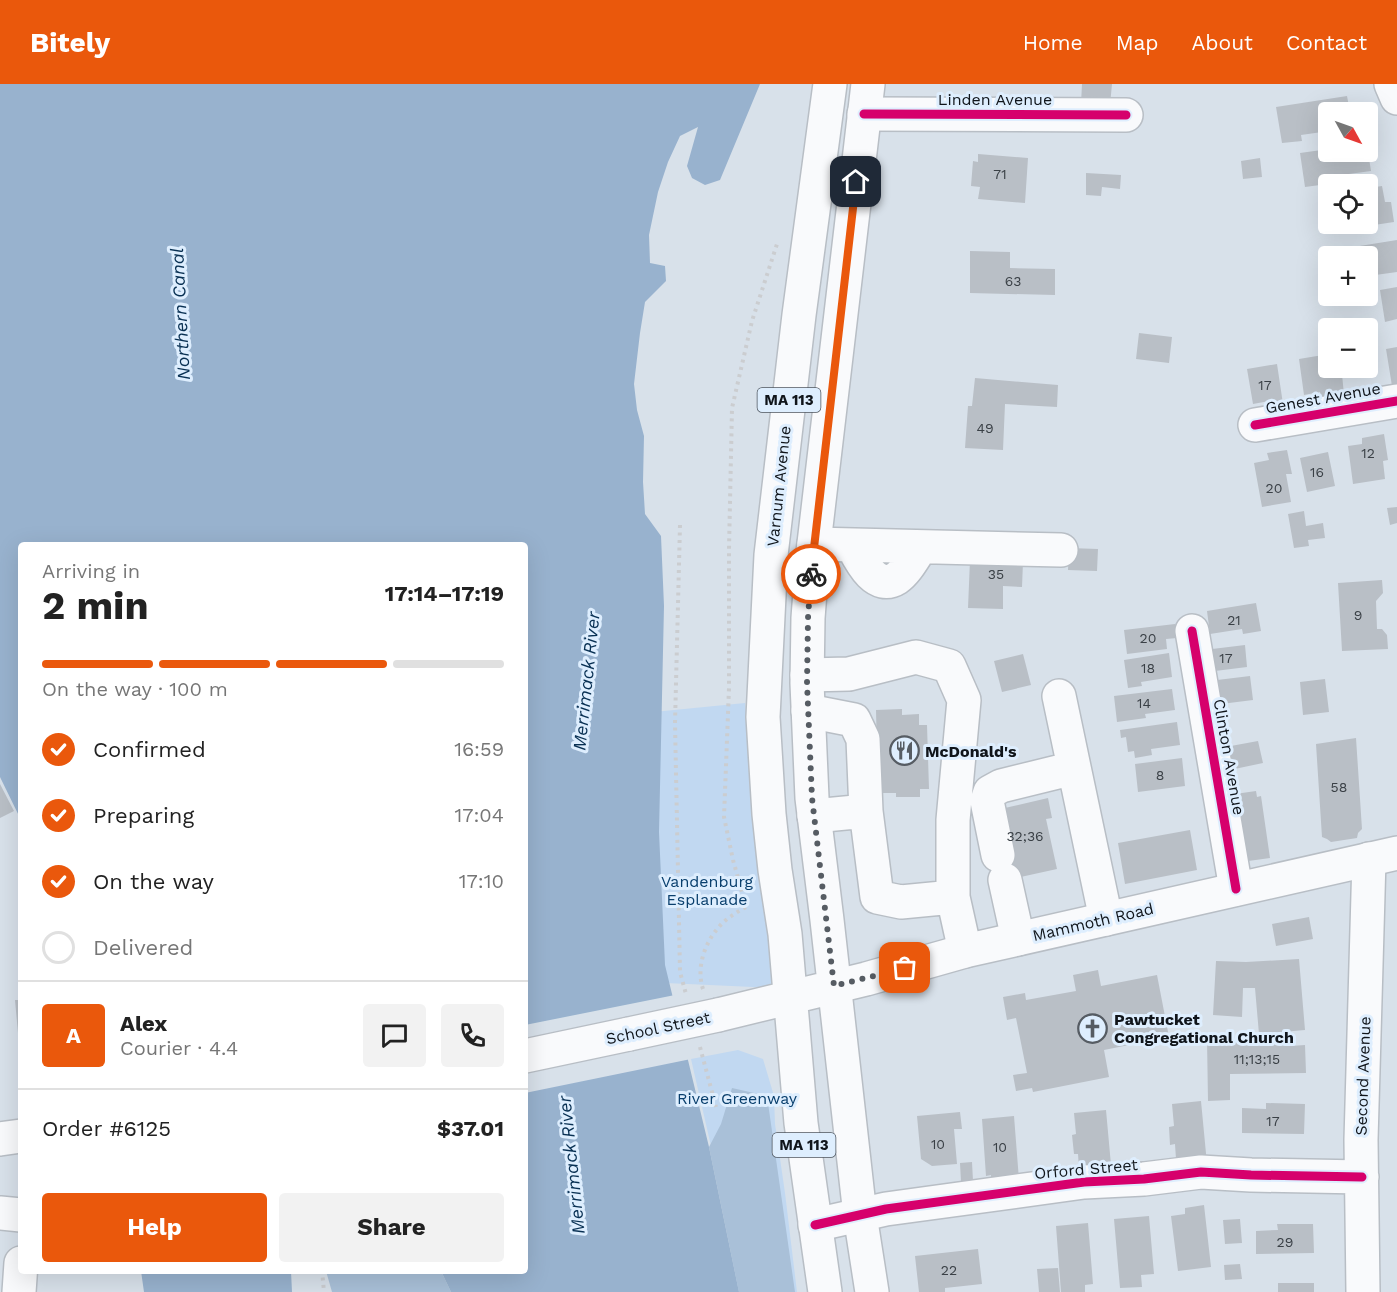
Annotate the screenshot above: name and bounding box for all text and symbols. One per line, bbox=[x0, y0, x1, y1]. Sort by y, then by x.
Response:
text: Bitely bbox=[30, 26, 110, 59]
text: Home bbox=[1023, 30, 1083, 55]
text: Map bbox=[1116, 30, 1159, 55]
text: About bbox=[1192, 30, 1253, 55]
text: Contact bbox=[1286, 30, 1367, 55]
street label: Linden Avenue bbox=[938, 90, 1052, 109]
north arrow bbox=[1318, 102, 1378, 162]
map controls bbox=[1318, 102, 1378, 378]
pin bbox=[830, 156, 881, 207]
icon: home bbox=[839, 165, 872, 198]
house number: 71 bbox=[993, 166, 1007, 182]
button: locate bbox=[1318, 174, 1378, 234]
button: + bbox=[1318, 246, 1378, 306]
water label: Northern Canal bbox=[166, 247, 194, 381]
house number: 63 bbox=[1005, 273, 1021, 289]
button: − bbox=[1318, 318, 1378, 378]
house number: 17 bbox=[1258, 377, 1272, 393]
street label: Genest Avenue bbox=[1264, 379, 1382, 417]
road number: MA 113 bbox=[758, 388, 820, 412]
house number: 49 bbox=[976, 420, 994, 436]
street label: Varnum Avenue bbox=[763, 425, 795, 547]
house number: 12 bbox=[1361, 445, 1375, 461]
house number: 16 bbox=[1310, 464, 1324, 480]
house number: 20 bbox=[1266, 480, 1282, 496]
courier bbox=[781, 544, 841, 604]
icon: bike bbox=[795, 558, 828, 591]
text: Arriving in bbox=[42, 559, 140, 583]
house number: 35 bbox=[988, 566, 1004, 582]
text: 17:14–17:19 bbox=[385, 581, 504, 606]
text: 2 min bbox=[42, 583, 149, 628]
house number: 9 bbox=[1354, 607, 1362, 623]
water label: Merrimack River bbox=[568, 610, 604, 751]
house number: 21 bbox=[1227, 612, 1241, 628]
house number: 20 bbox=[1140, 630, 1156, 646]
house number: 17 bbox=[1219, 650, 1233, 666]
house number: 18 bbox=[1141, 660, 1155, 676]
text: On the way · 100 m bbox=[42, 677, 228, 701]
house number: 14 bbox=[1137, 695, 1151, 711]
street label: Clinton Avenue bbox=[1209, 697, 1249, 817]
icon: check bbox=[42, 733, 75, 766]
restaurant icon: McDonald's bbox=[888, 735, 920, 767]
text: Confirmed bbox=[93, 737, 206, 762]
text: 16:59 bbox=[454, 737, 504, 761]
place label: McDonald's bbox=[925, 742, 1017, 761]
house number: 8 bbox=[1156, 767, 1164, 783]
house number: 58 bbox=[1331, 779, 1347, 795]
icon: check bbox=[42, 799, 75, 832]
text: Preparing bbox=[93, 803, 194, 828]
text: 17:04 bbox=[454, 803, 504, 827]
house number: 32;36 bbox=[1006, 828, 1044, 844]
icon: check bbox=[42, 865, 75, 898]
text: On the way bbox=[93, 869, 214, 894]
text: 17:10 bbox=[459, 869, 504, 893]
park label: Vandenburg Esplanade bbox=[661, 872, 754, 909]
street label: Mammoth Road bbox=[1031, 899, 1155, 945]
text: Delivered bbox=[93, 935, 193, 960]
pin bbox=[879, 942, 930, 993]
icon: bag bbox=[888, 951, 921, 984]
button: chat bbox=[363, 1004, 426, 1067]
button: phone bbox=[441, 1004, 504, 1067]
street label: School Street bbox=[604, 1008, 712, 1048]
place label: Pawtucket Congregational Church bbox=[1114, 1010, 1294, 1047]
text: Alex bbox=[120, 1011, 167, 1036]
church icon: Pawtucket Congregational Church bbox=[1077, 1012, 1109, 1044]
street label: Second Avenue bbox=[1351, 1016, 1375, 1136]
text: A bbox=[66, 1023, 81, 1048]
text: Courier · 4.4 bbox=[120, 1036, 238, 1060]
house number: 11;13;15 bbox=[1234, 1051, 1280, 1067]
park label: River Greenway bbox=[677, 1089, 798, 1108]
water label: Merrimack River bbox=[553, 1094, 589, 1235]
house number: 17 bbox=[1266, 1113, 1280, 1129]
text: Order #6125 bbox=[42, 1116, 171, 1141]
text: $37.01 bbox=[437, 1116, 504, 1141]
road number: MA 113 bbox=[772, 1133, 836, 1157]
house number: 10 bbox=[931, 1136, 945, 1152]
house number: 10 bbox=[993, 1139, 1007, 1155]
street label: Orford Street bbox=[1033, 1155, 1139, 1183]
button: Help bbox=[42, 1193, 267, 1262]
button: Share bbox=[279, 1193, 504, 1262]
house number: 29 bbox=[1277, 1234, 1293, 1250]
house number: 22 bbox=[941, 1262, 957, 1278]

